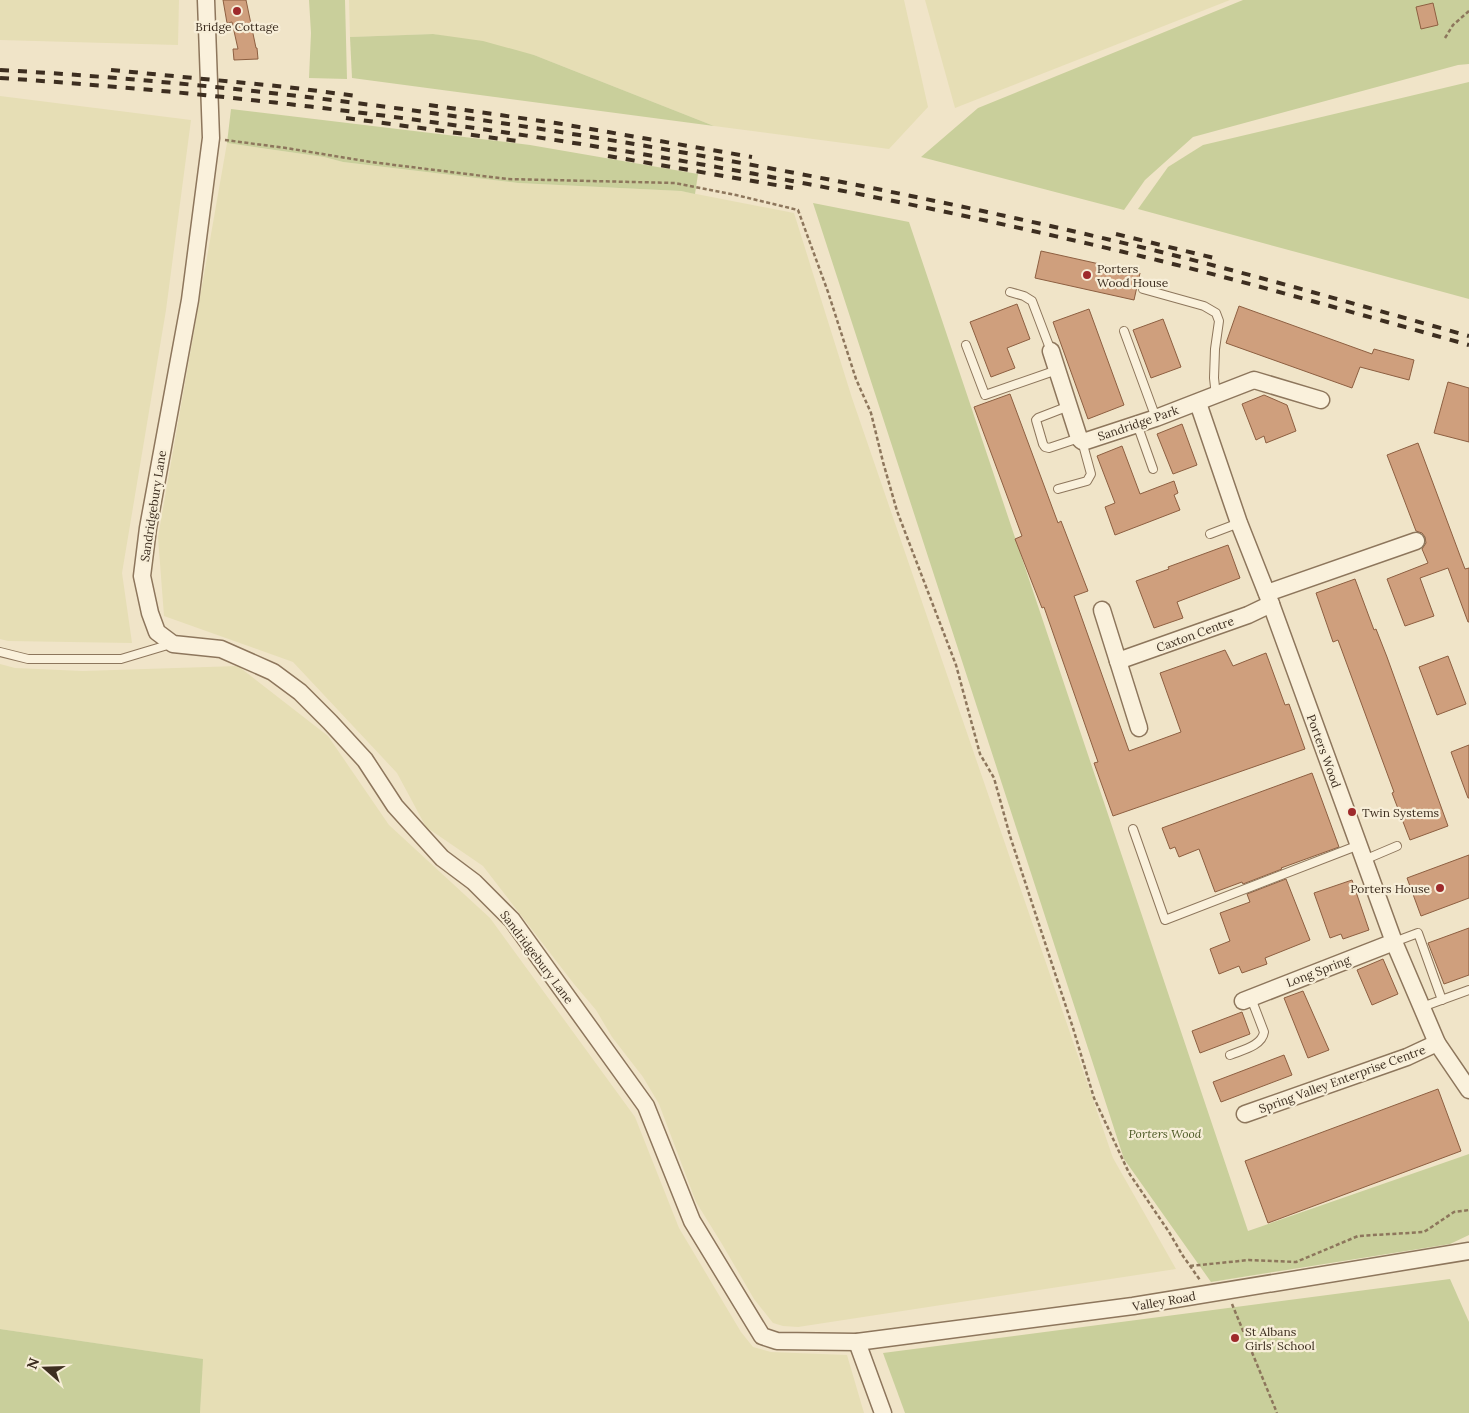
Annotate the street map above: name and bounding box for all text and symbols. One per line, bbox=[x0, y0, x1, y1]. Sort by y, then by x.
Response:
marker: Bridge Cottage bbox=[231, 5, 243, 17]
place label: Bridge Cottage bbox=[195, 19, 279, 34]
place label: Porters Wood House bbox=[1097, 261, 1169, 290]
marker: Porters Wood House bbox=[1081, 269, 1093, 281]
street label: Sandridge Park bbox=[1096, 402, 1181, 444]
street label: Sandridgebury Lane bbox=[137, 449, 169, 563]
street label: Caxton Centre bbox=[1154, 613, 1236, 655]
street label: Porters Wood bbox=[1304, 712, 1344, 790]
place label: Twin Systems bbox=[1362, 805, 1440, 820]
marker: Twin Systems bbox=[1346, 806, 1358, 818]
place label: Porters House bbox=[1350, 881, 1430, 896]
marker: Porters House bbox=[1434, 882, 1446, 894]
street label: Sandridgebury Lane bbox=[497, 908, 577, 1007]
street label: Long Spring bbox=[1284, 952, 1352, 990]
street label: Spring Valley Enterprise Centre bbox=[1257, 1042, 1428, 1116]
park label: Porters Wood bbox=[1129, 1126, 1202, 1141]
street label: Valley Road bbox=[1130, 1288, 1197, 1314]
place label: St Albans Girls' School bbox=[1245, 1324, 1315, 1353]
marker: St Albans Girls' School bbox=[1229, 1332, 1241, 1344]
north arrow bbox=[20, 1343, 70, 1393]
text: N bbox=[22, 1355, 43, 1372]

